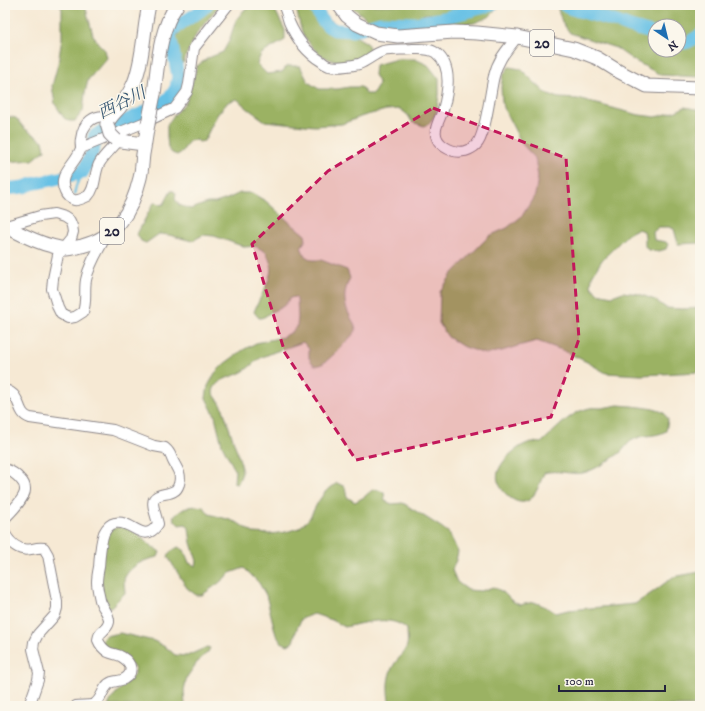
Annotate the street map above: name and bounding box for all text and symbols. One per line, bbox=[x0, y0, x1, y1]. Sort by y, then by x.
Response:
north arrow bbox=[647, 18, 687, 58]
road number: 20 bbox=[530, 30, 554, 56]
text: N bbox=[664, 37, 680, 54]
water label: 西谷川 bbox=[94, 81, 152, 124]
road number: 20 bbox=[100, 218, 124, 244]
scale bar bbox=[559, 667, 665, 693]
text: 100 m bbox=[565, 674, 594, 689]

